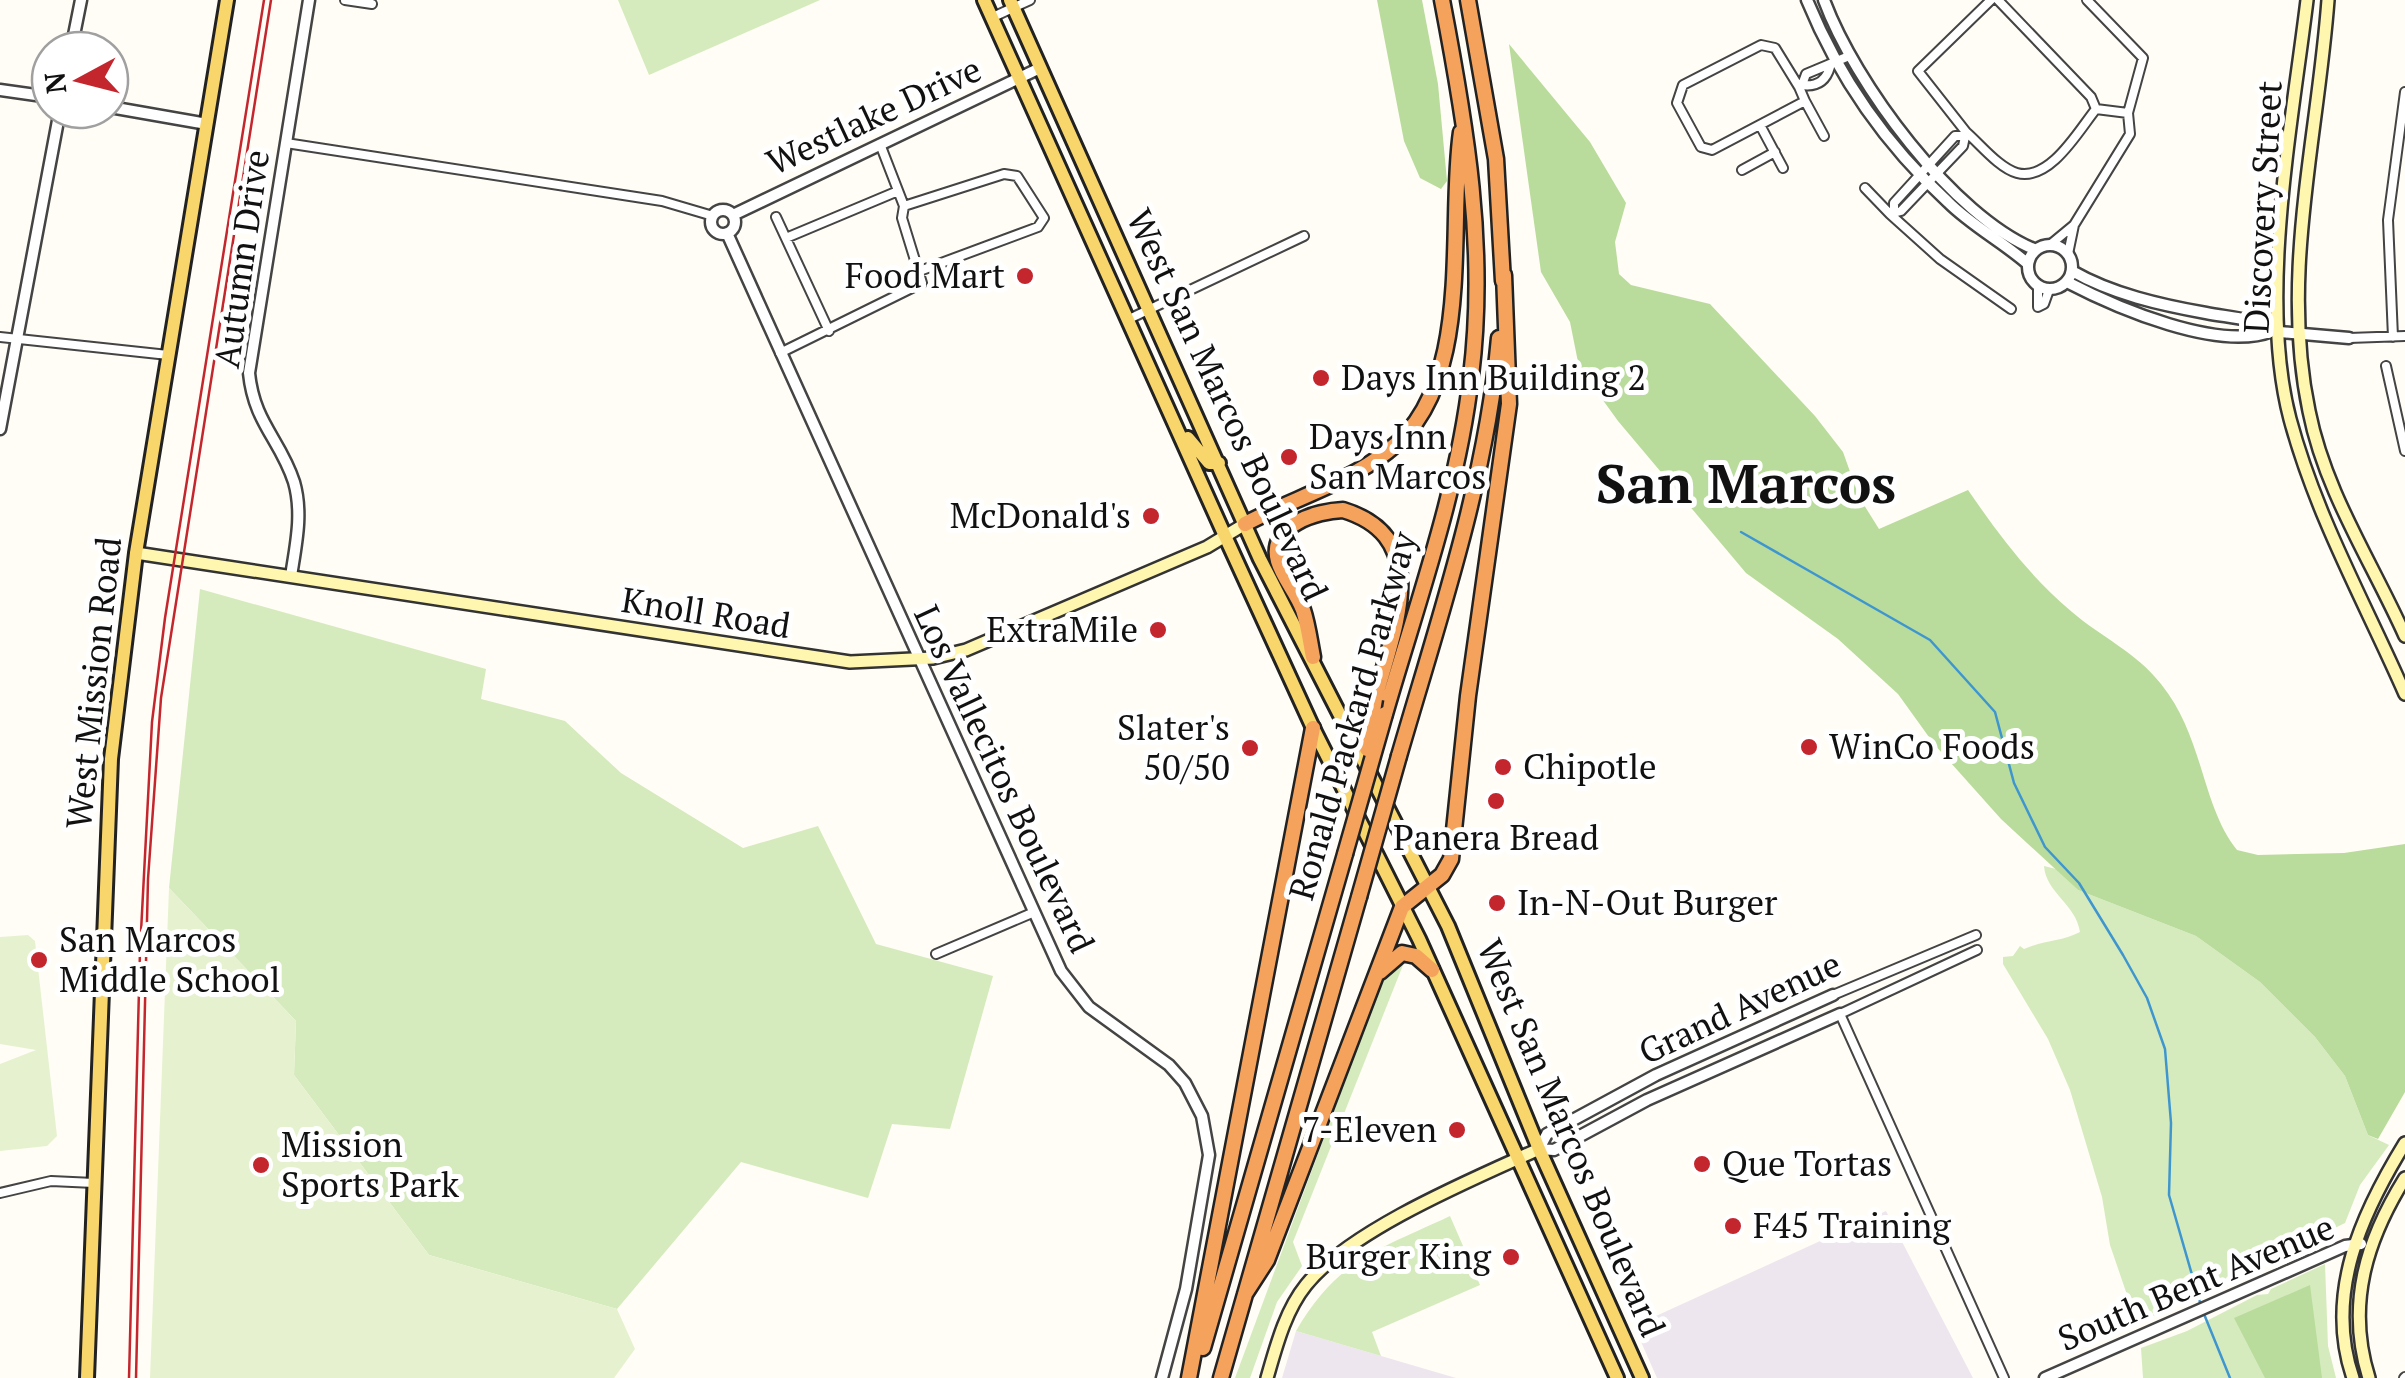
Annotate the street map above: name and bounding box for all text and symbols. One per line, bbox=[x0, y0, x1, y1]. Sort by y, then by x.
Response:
north arrow bbox=[30, 30, 130, 130]
street label: Westlake Drive bbox=[759, 45, 988, 185]
text: N bbox=[35, 70, 74, 96]
street label: Discovery Street bbox=[2232, 79, 2292, 335]
street label: Autumn Drive bbox=[203, 147, 279, 371]
street label: West San Marcos Boulevard bbox=[1117, 201, 1339, 608]
place label: Food Mart bbox=[845, 252, 1005, 298]
marker: Food Mart bbox=[1014, 265, 1036, 287]
place label: Days Inn Building 2 bbox=[1341, 354, 1646, 400]
marker: Days Inn Building 2 bbox=[1310, 367, 1332, 389]
place label: Days Inn San Marcos bbox=[1309, 413, 1486, 499]
marker: Days Inn San Marcos bbox=[1278, 446, 1300, 468]
district label: San Marcos bbox=[1596, 446, 1896, 519]
place label: McDonald's bbox=[950, 492, 1131, 538]
marker: McDonald's bbox=[1140, 505, 1162, 527]
street label: Ronald Packard Parkway bbox=[1277, 525, 1427, 905]
street label: West Mission Road bbox=[55, 535, 131, 831]
street label: Knoll Road bbox=[618, 576, 794, 648]
street label: Los Vallecitos Boulevard bbox=[904, 597, 1106, 960]
place label: ExtraMile bbox=[986, 606, 1138, 652]
marker: ExtraMile bbox=[1147, 619, 1169, 641]
place label: Slater's 50/50 bbox=[1117, 704, 1230, 790]
place label: WinCo Foods bbox=[1829, 723, 2035, 769]
marker: WinCo Foods bbox=[1798, 736, 1820, 758]
marker: Slater's 50/50 bbox=[1239, 737, 1261, 759]
place label: Chipotle bbox=[1523, 743, 1657, 789]
marker: Chipotle bbox=[1492, 756, 1514, 778]
marker: Panera Bread bbox=[1485, 790, 1507, 812]
place label: Panera Bread bbox=[1393, 814, 1599, 860]
place label: In-N-Out Burger bbox=[1517, 879, 1778, 925]
marker: In-N-Out Burger bbox=[1486, 892, 1508, 914]
place label: San Marcos Middle School bbox=[59, 916, 280, 1002]
street label: West San Marcos Boulevard bbox=[1467, 932, 1677, 1343]
street label: Grand Avenue bbox=[1631, 940, 1848, 1074]
marker: San Marcos Middle School bbox=[28, 949, 50, 971]
place label: 7-Eleven bbox=[1302, 1106, 1437, 1152]
marker: 7-Eleven bbox=[1446, 1119, 1468, 1141]
place label: Mission Sports Park bbox=[281, 1121, 460, 1207]
place label: Que Tortas bbox=[1722, 1140, 1892, 1186]
marker: Que Tortas bbox=[1691, 1153, 1713, 1175]
marker: Mission Sports Park bbox=[250, 1154, 272, 1176]
place label: F45 Training bbox=[1753, 1202, 1951, 1248]
street label: South Bent Avenue bbox=[2051, 1203, 2341, 1361]
marker: F45 Training bbox=[1722, 1215, 1744, 1237]
place label: Burger King bbox=[1306, 1233, 1492, 1279]
marker: Burger King bbox=[1500, 1246, 1522, 1268]

